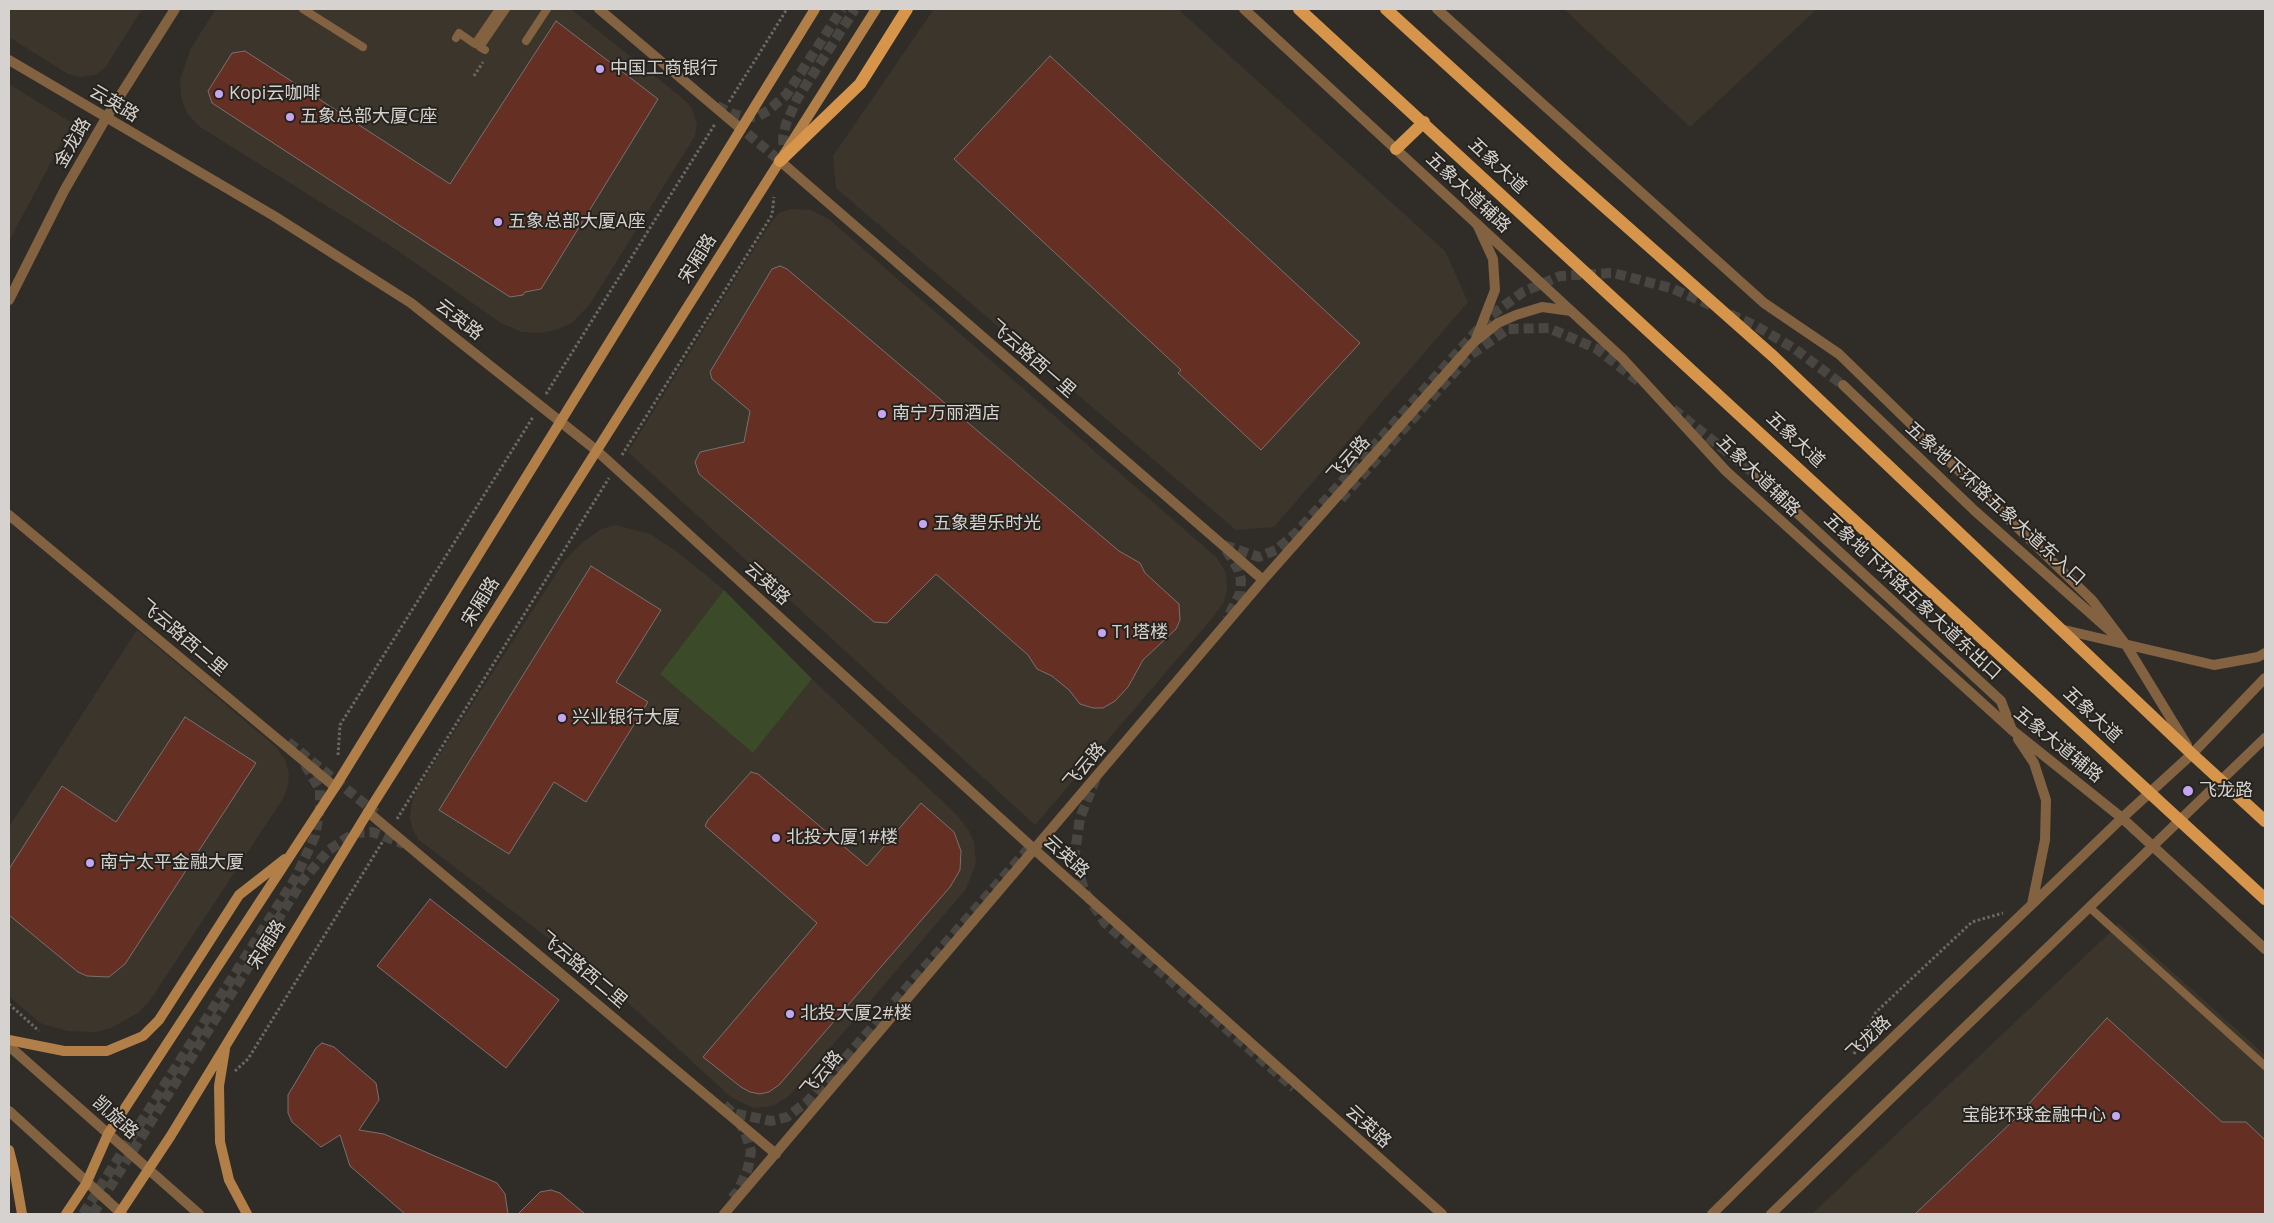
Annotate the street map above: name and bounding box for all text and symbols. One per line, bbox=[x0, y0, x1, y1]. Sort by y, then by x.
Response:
place label: 中国工商银行 bbox=[610, 58, 718, 80]
marker: 中国工商银行 bbox=[594, 63, 606, 75]
street label: 云英路 bbox=[85, 81, 143, 127]
place label: Kopi云咖啡 bbox=[229, 83, 320, 105]
marker: Kopi云咖啡 bbox=[213, 88, 225, 100]
place label: 五象总部大厦C座 bbox=[300, 106, 437, 128]
marker: 五象总部大厦C座 bbox=[284, 111, 296, 123]
street label: 金龙路 bbox=[50, 114, 96, 172]
street label: 五象大道 bbox=[1463, 134, 1531, 198]
street label: 五象大道辅路 bbox=[1421, 148, 1515, 238]
place label: 五象总部大厦A座 bbox=[508, 211, 645, 233]
marker: 五象总部大厦A座 bbox=[492, 216, 504, 228]
street label: 宋厢路 bbox=[675, 230, 721, 288]
street label: 云英路 bbox=[431, 295, 487, 345]
street label: 飞云路西一里 bbox=[984, 315, 1080, 403]
place label: 南宁万丽酒店 bbox=[892, 403, 1000, 425]
marker: 南宁万丽酒店 bbox=[876, 408, 888, 420]
street label: 五象大道 bbox=[1761, 408, 1829, 472]
street label: 五象地下环路五象大道东入口 bbox=[1901, 418, 2089, 590]
street label: 五象大道辅路 bbox=[1712, 431, 1804, 521]
street label: 飞云路 bbox=[1323, 432, 1375, 486]
street label: 五象地下环路五象大道东出口 bbox=[1819, 509, 2005, 685]
place label: 五象碧乐时光 bbox=[933, 513, 1041, 535]
marker: 五象碧乐时光 bbox=[917, 518, 929, 530]
street label: 云英路 bbox=[740, 558, 794, 610]
street label: 宋厢路 bbox=[458, 573, 504, 631]
street label: 飞云路西二里 bbox=[135, 595, 231, 681]
place label: T1塔楼 bbox=[1112, 622, 1168, 644]
marker: T1塔楼 bbox=[1096, 627, 1108, 639]
street label: 五象大道 bbox=[2058, 683, 2126, 747]
street label: 五象大道辅路 bbox=[2009, 703, 2107, 787]
place label: 兴业银行大厦 bbox=[572, 707, 680, 729]
marker: 兴业银行大厦 bbox=[556, 712, 568, 724]
street label: 飞云路 bbox=[1059, 738, 1111, 794]
place label: 飞龙路 bbox=[2199, 780, 2253, 802]
marker: 飞龙路 bbox=[2181, 784, 2195, 798]
place label: 北投大厦1#楼 bbox=[786, 827, 898, 849]
street label: 云英路 bbox=[1039, 831, 1093, 883]
marker: 北投大厦1#楼 bbox=[770, 832, 782, 844]
place label: 南宁太平金融大厦 bbox=[100, 852, 244, 874]
marker: 南宁太平金融大厦 bbox=[84, 857, 96, 869]
street label: 宋厢路 bbox=[244, 916, 290, 974]
street label: 飞云路西二里 bbox=[535, 927, 631, 1013]
place label: 北投大厦2#楼 bbox=[800, 1003, 912, 1025]
marker: 北投大厦2#楼 bbox=[784, 1008, 796, 1020]
street label: 飞龙路 bbox=[1842, 1011, 1896, 1065]
street label: 飞云路 bbox=[796, 1046, 848, 1102]
street label: 凯旋路 bbox=[88, 1092, 142, 1144]
street label: 云英路 bbox=[1341, 1101, 1395, 1153]
place label: 宝能环球金融中心 bbox=[1962, 1105, 2106, 1127]
marker: 宝能环球金融中心 bbox=[2110, 1110, 2122, 1122]

